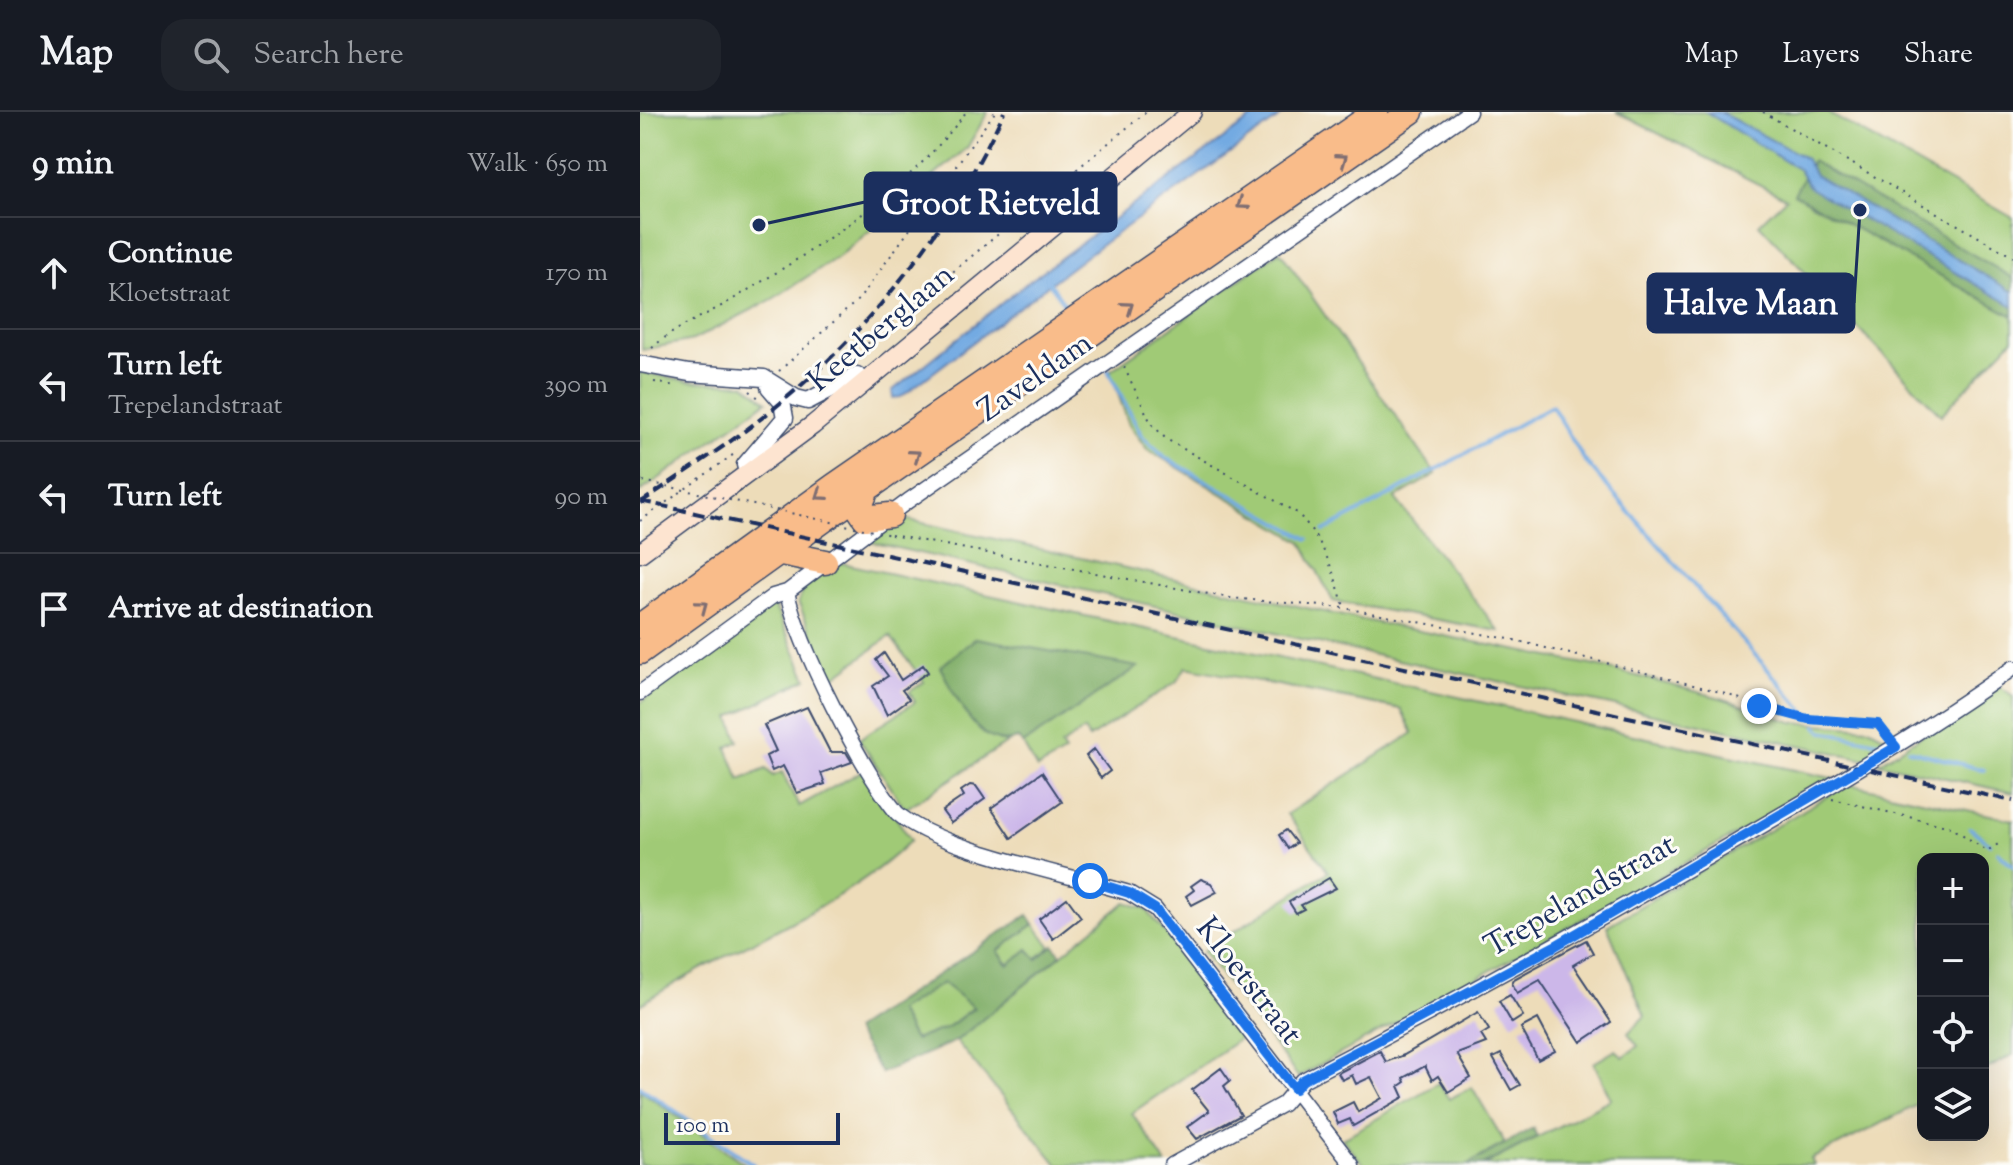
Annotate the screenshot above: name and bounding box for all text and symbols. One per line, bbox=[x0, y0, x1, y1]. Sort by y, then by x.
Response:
search box bbox=[161, 19, 721, 91]
text: Map bbox=[40, 28, 113, 82]
icon: search bbox=[189, 33, 233, 77]
text: Search here bbox=[253, 34, 404, 77]
text: Map bbox=[1685, 35, 1738, 75]
text: Layers bbox=[1782, 35, 1860, 75]
text: Share bbox=[1904, 35, 1973, 75]
text: 9 min bbox=[32, 140, 114, 189]
text: Walk · 650 m bbox=[467, 146, 608, 183]
one-way arrow bbox=[1334, 154, 1348, 169]
callout: Groot Rietveld bbox=[865, 173, 1116, 231]
text: Groot Rietveld bbox=[882, 181, 1101, 230]
one-way arrow bbox=[1237, 194, 1251, 209]
text: Continue bbox=[108, 233, 233, 276]
icon: ahead bbox=[32, 251, 76, 295]
street label: Keetberglaan bbox=[798, 254, 966, 404]
text: 170 m bbox=[546, 255, 608, 292]
callout: Halve Maan bbox=[1648, 274, 1854, 332]
text: Kloetstraat bbox=[108, 276, 230, 313]
text: Halve Maan bbox=[1664, 281, 1838, 330]
one-way arrow bbox=[1120, 302, 1134, 317]
street label: Zaveldam bbox=[969, 322, 1103, 434]
text: Turn left bbox=[108, 345, 222, 388]
icon: left bbox=[32, 363, 76, 407]
text: 390 m bbox=[544, 367, 608, 404]
text: Trepelandstraat bbox=[108, 388, 283, 425]
one-way arrow bbox=[906, 450, 920, 465]
icon: left bbox=[32, 475, 76, 519]
text: Turn left bbox=[108, 476, 222, 519]
text: 90 m bbox=[555, 479, 608, 516]
one-way arrow bbox=[816, 486, 830, 500]
icon: arrive bbox=[32, 587, 76, 631]
text: Arrive at destination bbox=[108, 588, 373, 631]
one-way arrow bbox=[694, 601, 708, 615]
route end bbox=[1741, 688, 1777, 724]
street label: Trepelandstraat bbox=[1476, 823, 1686, 971]
map controls bbox=[1917, 853, 1989, 1141]
button: + bbox=[1917, 853, 1989, 925]
route start bbox=[1072, 863, 1108, 899]
street label: Kloetstraat bbox=[1184, 908, 1313, 1056]
button: − bbox=[1917, 925, 1989, 997]
button: locate bbox=[1917, 997, 1989, 1069]
button: layers bbox=[1917, 1069, 1989, 1141]
scale bar bbox=[664, 1109, 840, 1145]
text: 100 m bbox=[676, 1111, 729, 1143]

